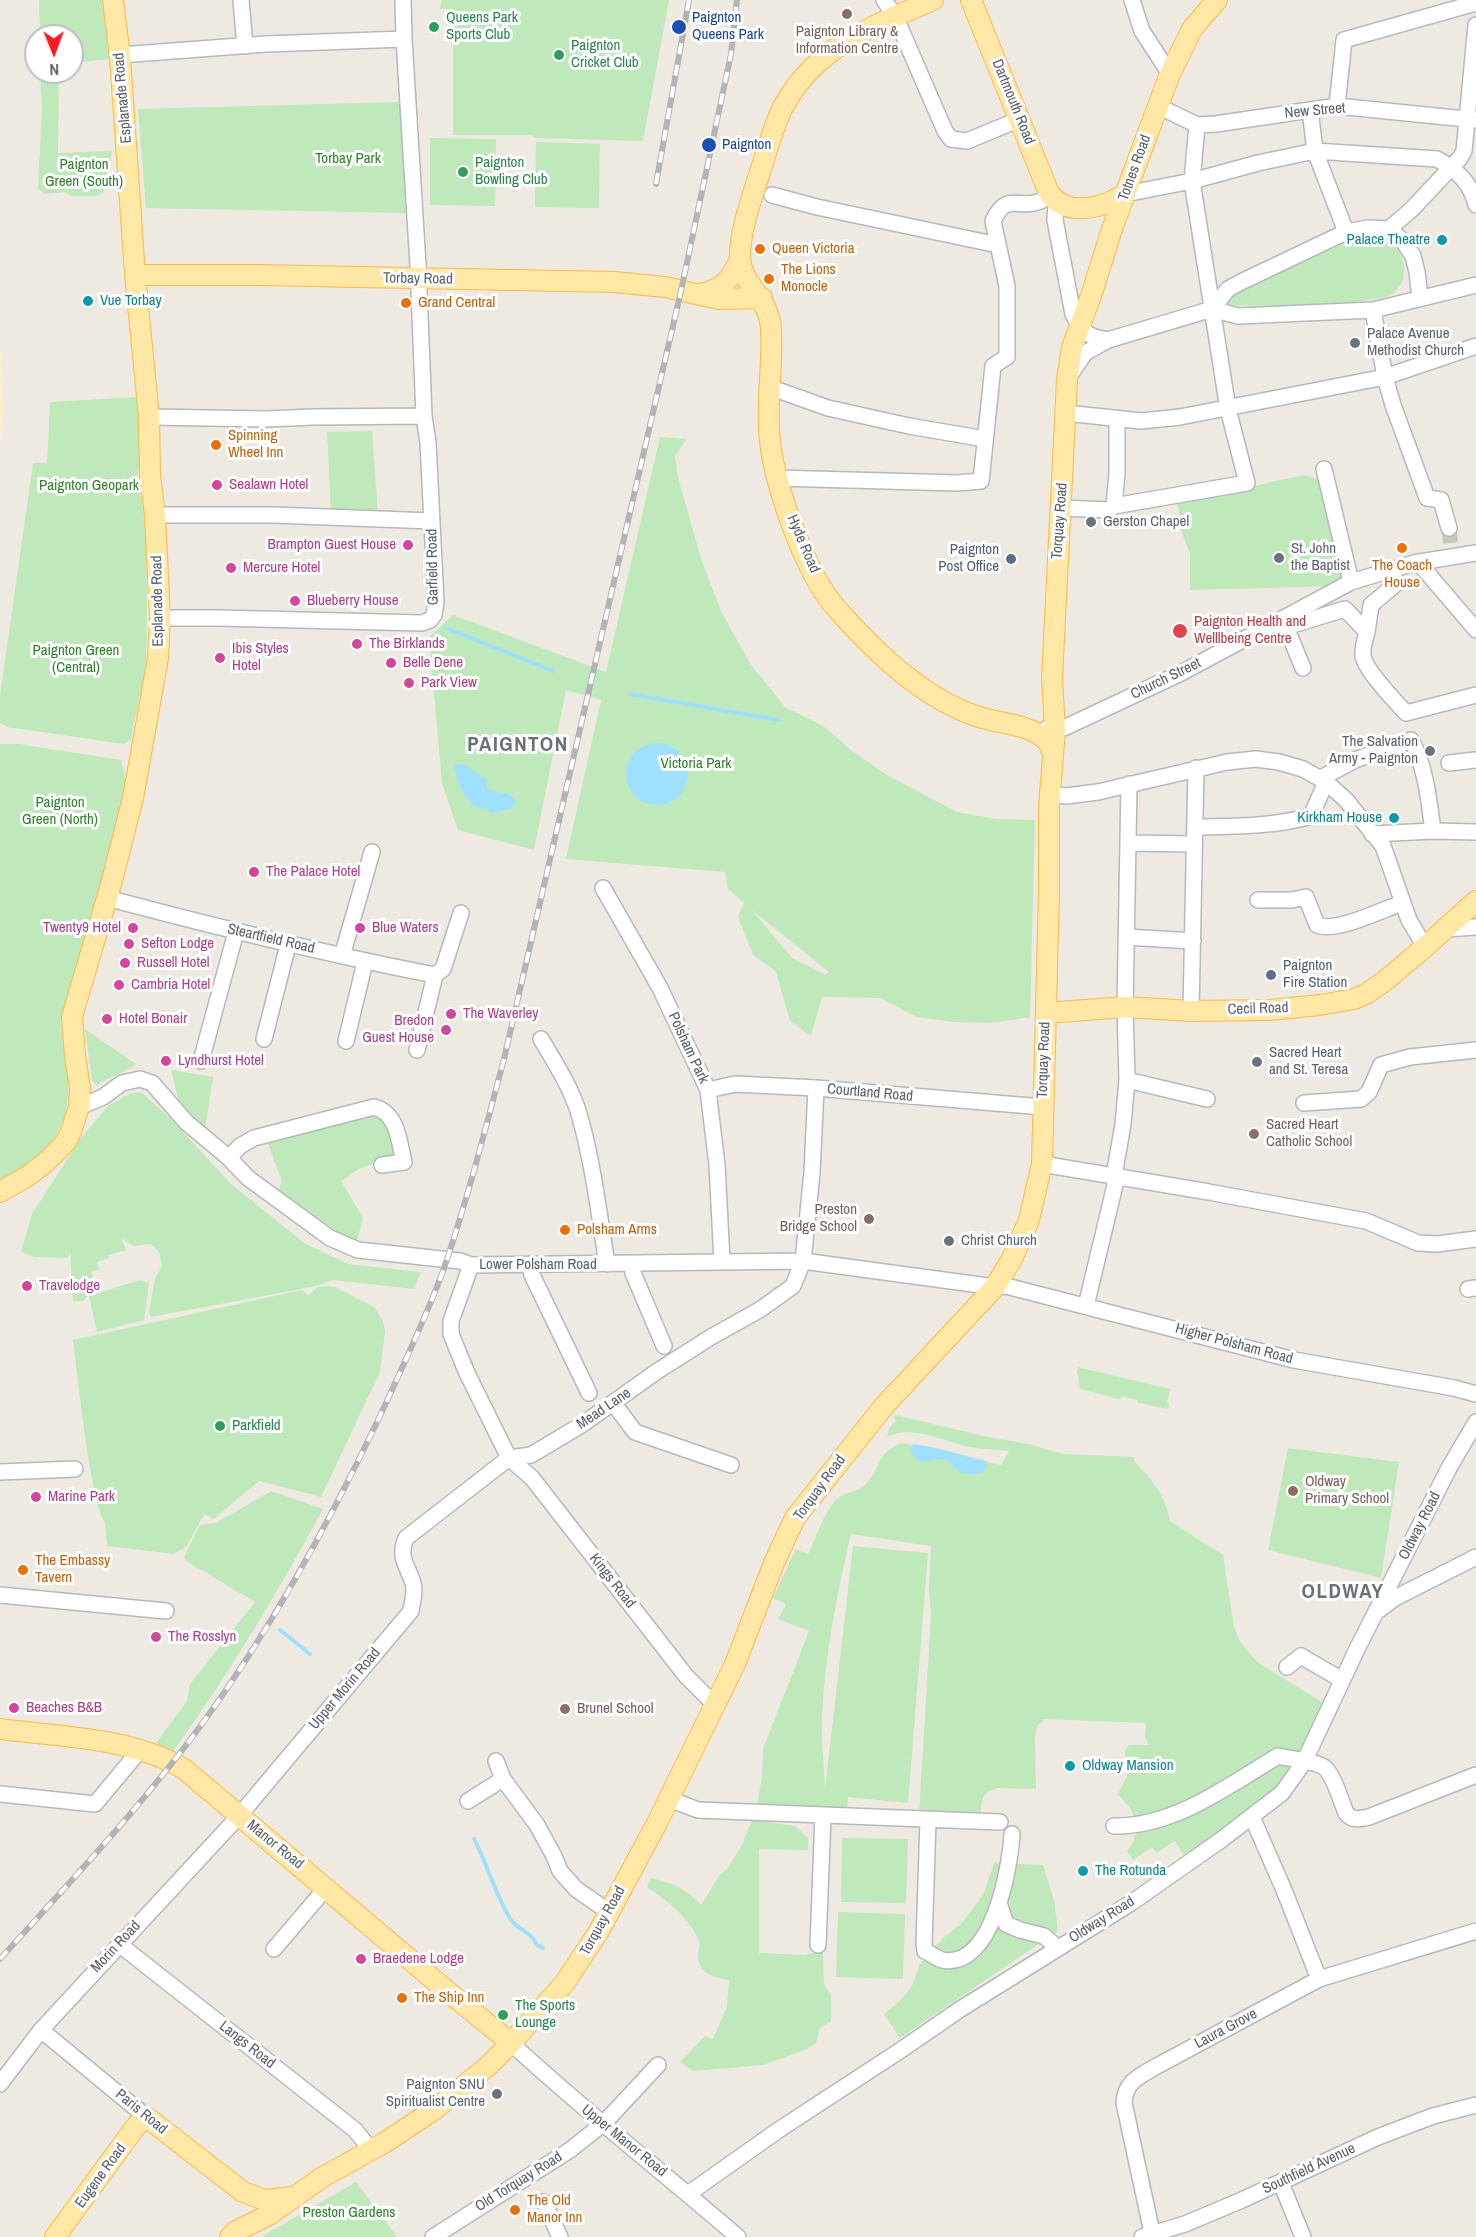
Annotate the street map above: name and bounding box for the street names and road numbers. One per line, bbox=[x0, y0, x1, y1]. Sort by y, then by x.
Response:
street label: Esplanade Road bbox=[110, 52, 136, 144]
street label: Dartmouth Road bbox=[988, 57, 1038, 147]
street label: New Street bbox=[1284, 99, 1346, 123]
street label: Totnes Road bbox=[1115, 132, 1155, 204]
street label: Torbay Road bbox=[383, 269, 453, 289]
street label: Torquay Road bbox=[1048, 482, 1072, 560]
street label: Hyde Road bbox=[783, 512, 823, 576]
street label: Garfield Road bbox=[423, 529, 443, 605]
street label: Esplanade Road bbox=[148, 555, 168, 647]
street label: Church Street bbox=[1128, 654, 1204, 704]
street label: Steartfield Road bbox=[226, 920, 316, 958]
street label: Cecil Road bbox=[1227, 999, 1289, 1019]
street label: Polsham Park bbox=[664, 1010, 712, 1086]
street label: Torquay Road bbox=[1034, 1021, 1054, 1099]
street label: Courtland Road bbox=[826, 1080, 914, 1106]
street label: Lower Polsham Road bbox=[479, 1256, 597, 1274]
street label: Higher Polsham Road bbox=[1173, 1320, 1295, 1368]
street label: Mead Lane bbox=[573, 1384, 635, 1434]
street label: Torquay Road bbox=[790, 1452, 850, 1524]
street label: Oldway Road bbox=[1395, 1489, 1445, 1563]
street label: Kings Road bbox=[585, 1550, 639, 1612]
street label: Upper Morin Road bbox=[306, 1644, 384, 1734]
street label: Manor Road bbox=[243, 1817, 307, 1873]
street label: Torquay Road bbox=[577, 1883, 629, 1959]
street label: Oldway Road bbox=[1066, 1893, 1138, 1947]
street label: Morin Road bbox=[88, 1917, 144, 1977]
street label: Laura Grove bbox=[1192, 2005, 1260, 2053]
street label: Langs Road bbox=[215, 2017, 279, 2073]
street label: Paris Road bbox=[111, 2086, 171, 2138]
street label: Upper Manor Road bbox=[578, 2101, 670, 2181]
street label: Eugene Road bbox=[72, 2140, 130, 2212]
street label: Southfield Avenue bbox=[1260, 2140, 1358, 2198]
street label: Old Torquay Road bbox=[472, 2148, 566, 2216]

